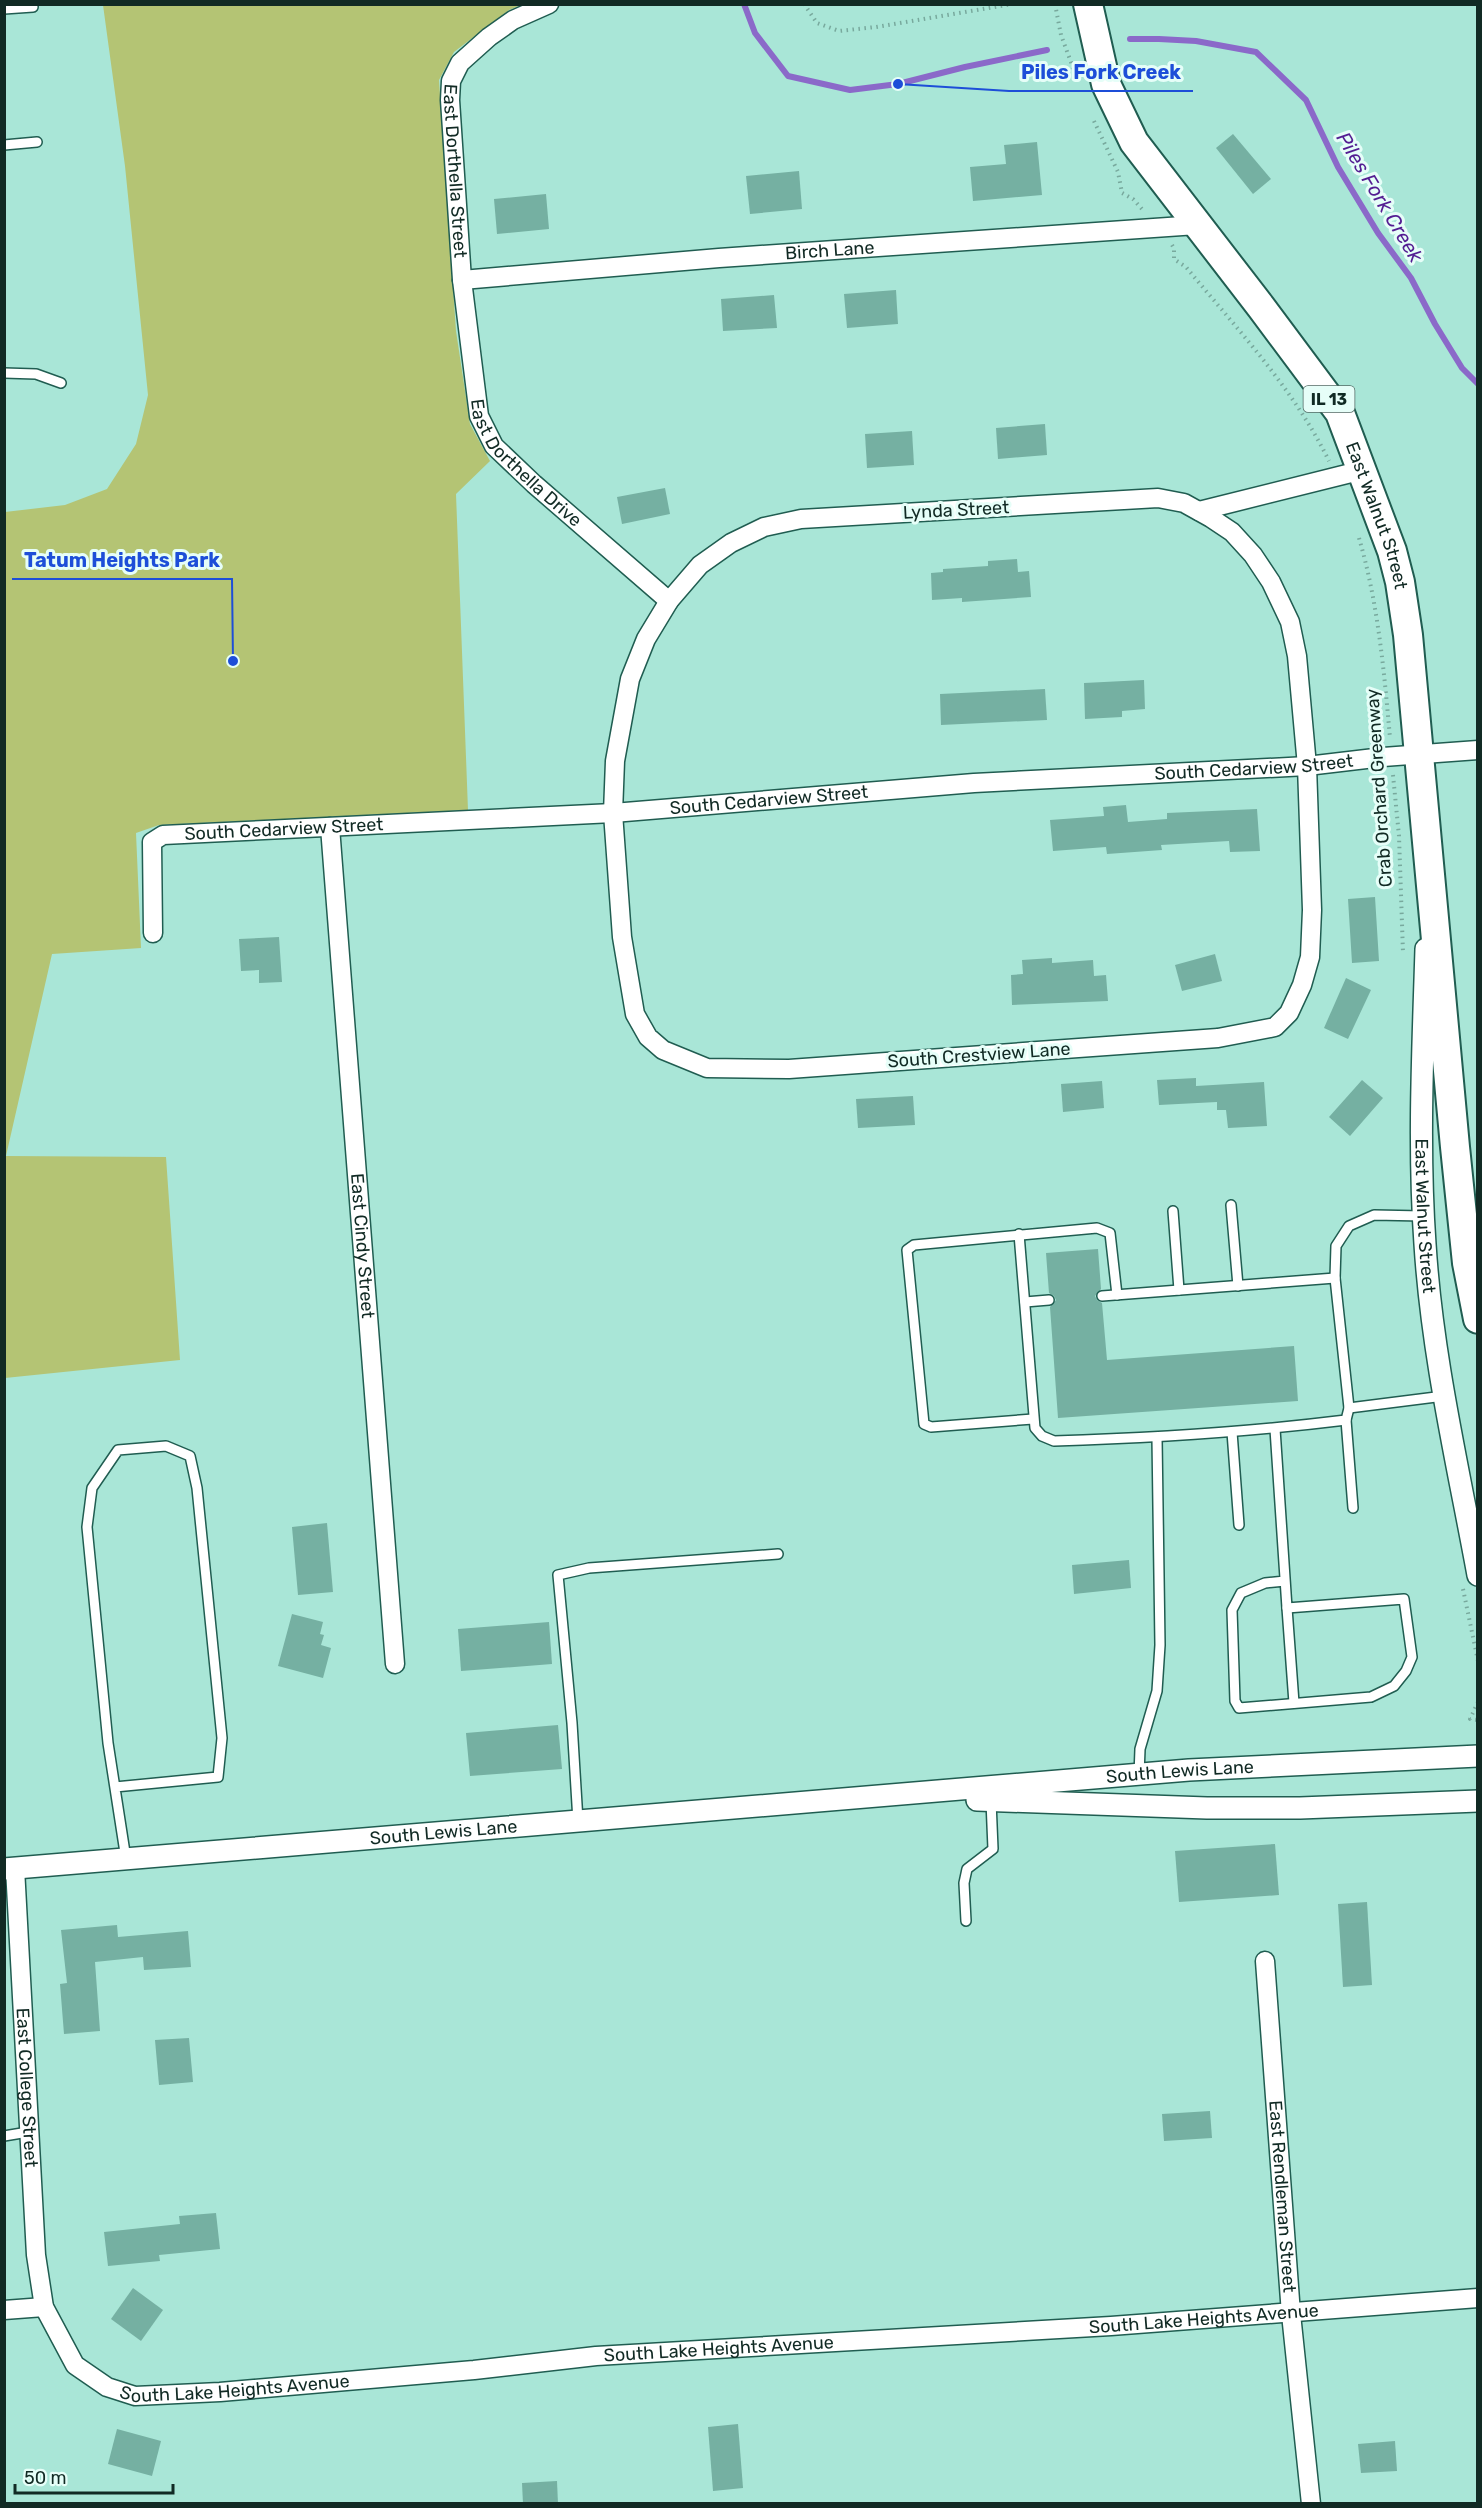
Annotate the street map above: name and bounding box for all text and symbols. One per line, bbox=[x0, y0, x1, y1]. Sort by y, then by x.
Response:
callout: Piles Fork Creek bbox=[1009, 53, 1193, 91]
text: Piles Fork Creek bbox=[1021, 60, 1181, 84]
street label: East Dorthella Street bbox=[439, 83, 472, 259]
water label: Piles Fork Creek bbox=[1332, 127, 1429, 267]
street label: Birch Lane bbox=[784, 236, 875, 264]
road number: IL 13 bbox=[1304, 386, 1354, 412]
street label: East Dorthella Drive bbox=[466, 398, 586, 531]
street label: East Walnut Street bbox=[1341, 439, 1412, 591]
street label: Lynda Street bbox=[902, 496, 1010, 524]
callout: Tatum Heights Park bbox=[12, 541, 232, 579]
text: Tatum Heights Park bbox=[24, 548, 220, 572]
street label: Crab Orchard Greenway bbox=[1361, 688, 1397, 888]
street label: South Cedarview Street bbox=[1154, 750, 1354, 785]
street label: South Cedarview Street bbox=[669, 781, 869, 819]
street label: South Cedarview Street bbox=[184, 813, 384, 845]
street label: South Crestview Lane bbox=[887, 1038, 1071, 1072]
street label: East Walnut Street bbox=[1410, 1138, 1440, 1294]
street label: East Cindy Street bbox=[346, 1172, 379, 1319]
street label: South Lewis Lane bbox=[1105, 1756, 1254, 1788]
street label: South Lewis Lane bbox=[369, 1815, 518, 1849]
street label: East College Street bbox=[12, 2007, 42, 2168]
street label: East Rendleman Street bbox=[1264, 2099, 1300, 2293]
street label: South Lake Heights Avenue bbox=[1088, 2299, 1320, 2338]
street label: South Lake Heights Avenue bbox=[603, 2331, 834, 2367]
street label: South Lake Heights Avenue bbox=[117, 2370, 350, 2407]
scale bar bbox=[15, 2457, 172, 2495]
text: 50 m bbox=[24, 2467, 67, 2489]

